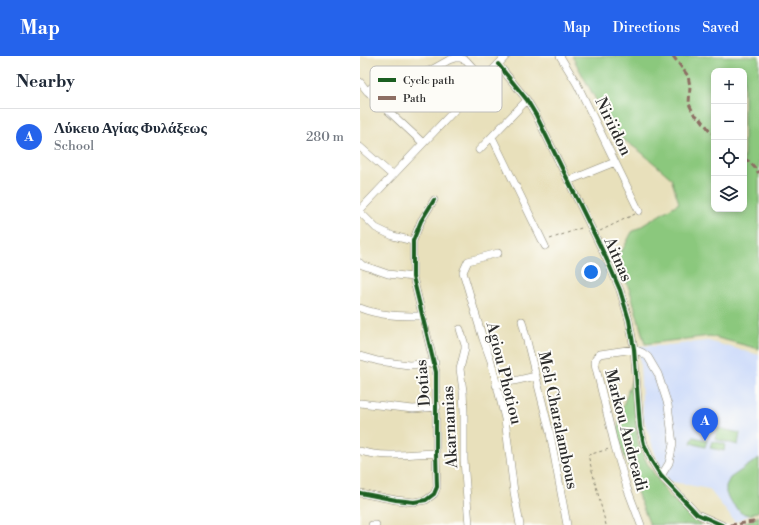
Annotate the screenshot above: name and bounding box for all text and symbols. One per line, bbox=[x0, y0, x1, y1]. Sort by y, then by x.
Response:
text: Map bbox=[20, 16, 60, 40]
text: Map bbox=[563, 19, 591, 37]
text: Directions bbox=[613, 19, 680, 37]
text: Saved bbox=[702, 19, 739, 37]
legend bbox=[370, 66, 502, 112]
map controls bbox=[711, 68, 747, 212]
button: + bbox=[711, 68, 747, 104]
text: Nearby bbox=[16, 71, 75, 93]
text: Cycle path bbox=[403, 74, 455, 88]
text: Path bbox=[403, 92, 427, 106]
street label: Niriidon bbox=[590, 94, 636, 159]
button: − bbox=[711, 104, 747, 140]
text: Λύκειο Αγίας Φυλάξεως bbox=[54, 119, 207, 138]
text: A bbox=[24, 129, 34, 145]
text: 280 m bbox=[306, 129, 344, 145]
text: School bbox=[54, 138, 94, 154]
button: locate bbox=[711, 140, 747, 176]
button: layers bbox=[711, 176, 747, 212]
street label: Aitnas bbox=[599, 233, 637, 285]
your location bbox=[581, 262, 601, 282]
street label: Agiou Photiou bbox=[481, 319, 526, 427]
street label: Meli Charalambous bbox=[534, 350, 582, 491]
street label: Dotias bbox=[411, 358, 435, 407]
street label: Markou Andreadi bbox=[600, 367, 652, 493]
street label: Akarnanias bbox=[438, 385, 462, 470]
pin: A bbox=[692, 408, 718, 441]

